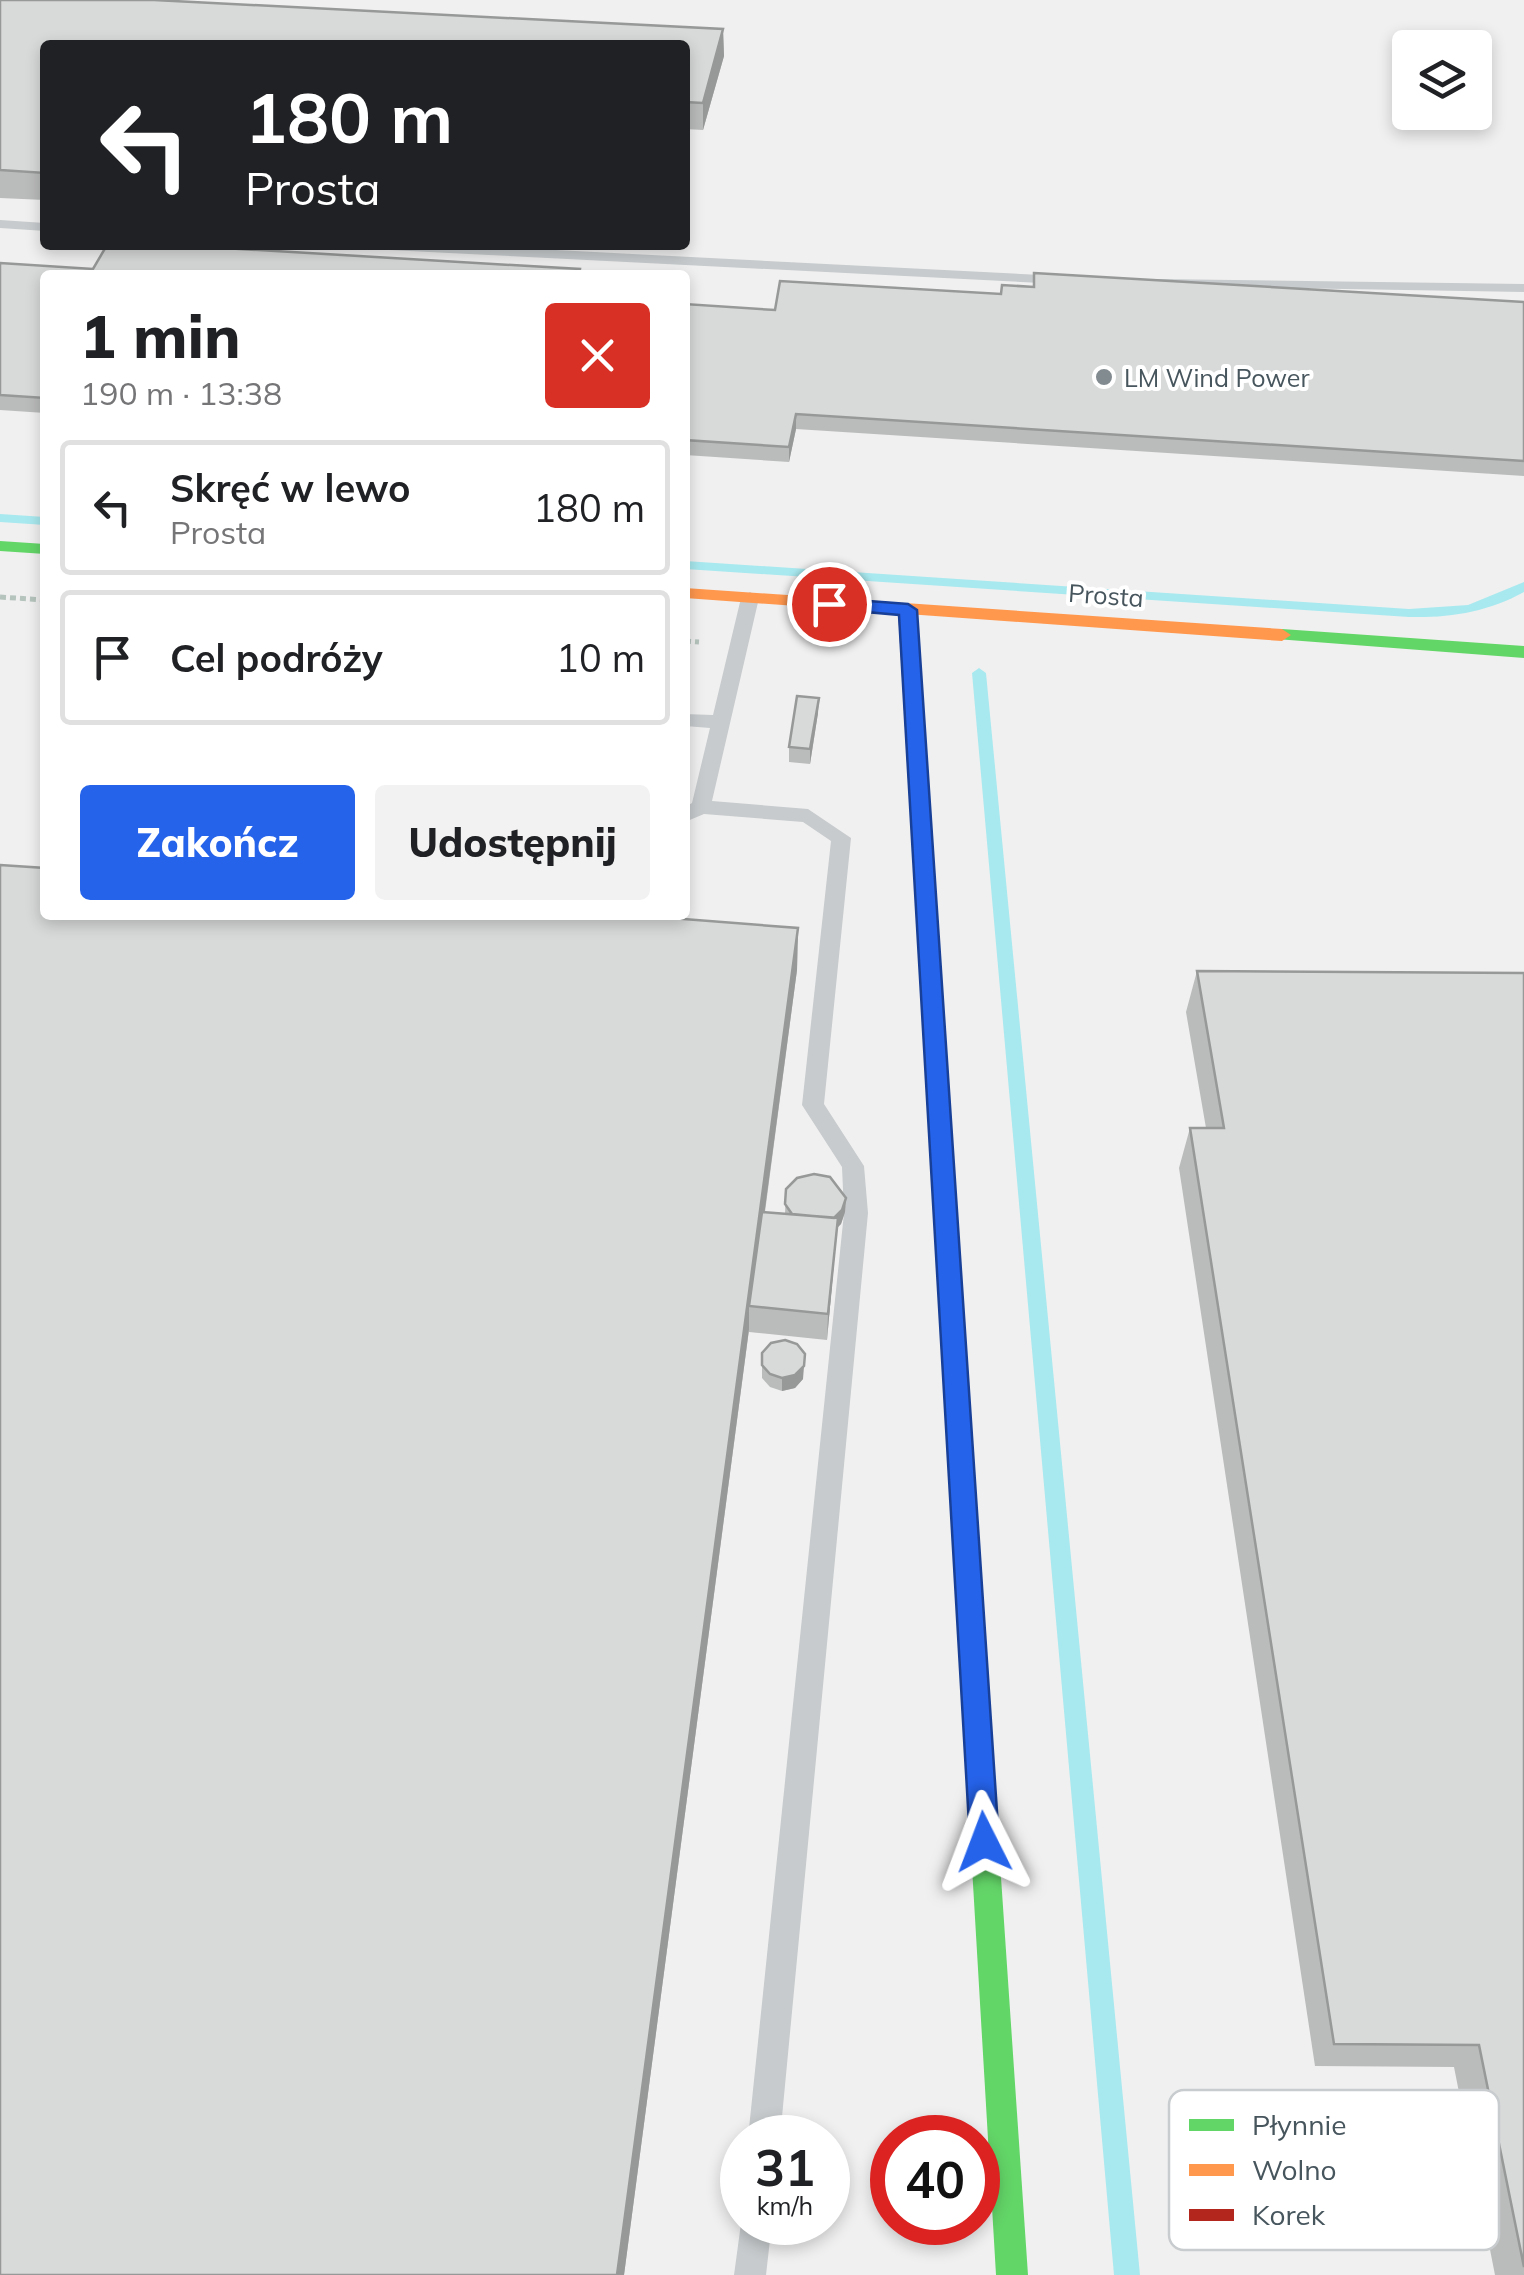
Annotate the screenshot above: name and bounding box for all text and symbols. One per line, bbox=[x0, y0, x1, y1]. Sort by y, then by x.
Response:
map controls bbox=[1392, 30, 1492, 130]
button: layers bbox=[1392, 30, 1492, 130]
text: 180 m bbox=[245, 73, 453, 161]
icon: left bbox=[80, 80, 210, 210]
text: Prosta bbox=[245, 160, 380, 216]
text: 1 min bbox=[80, 298, 241, 373]
button: close bbox=[545, 303, 650, 408]
place label: LM Wind Power bbox=[1124, 362, 1310, 393]
marker: LM Wind Power bbox=[1093, 366, 1115, 388]
text: 190 m · 13:38 bbox=[80, 373, 282, 413]
text: Skręć w lewo bbox=[170, 464, 411, 512]
icon: left bbox=[85, 480, 140, 535]
text: 180 m bbox=[533, 484, 645, 532]
text: Prosta bbox=[170, 512, 266, 552]
pin bbox=[787, 562, 872, 647]
icon: arrive bbox=[802, 577, 857, 632]
street label: Prosta bbox=[1067, 577, 1145, 613]
icon: arrive bbox=[85, 630, 140, 685]
text: Cel podróży bbox=[170, 634, 383, 682]
text: 10 m bbox=[556, 634, 645, 682]
button: Zakończ bbox=[80, 785, 355, 900]
button: Udostępnij bbox=[375, 785, 650, 900]
position arrow bbox=[932, 1790, 1036, 1894]
legend bbox=[1169, 2090, 1499, 2250]
text: Płynnie bbox=[1252, 2107, 1346, 2142]
speed limit sign: 40 bbox=[870, 2115, 1000, 2245]
text: 31 bbox=[755, 2136, 815, 2199]
text: Wolno bbox=[1252, 2152, 1337, 2187]
text: km/h bbox=[757, 2190, 813, 2221]
text: Korek bbox=[1252, 2197, 1326, 2232]

